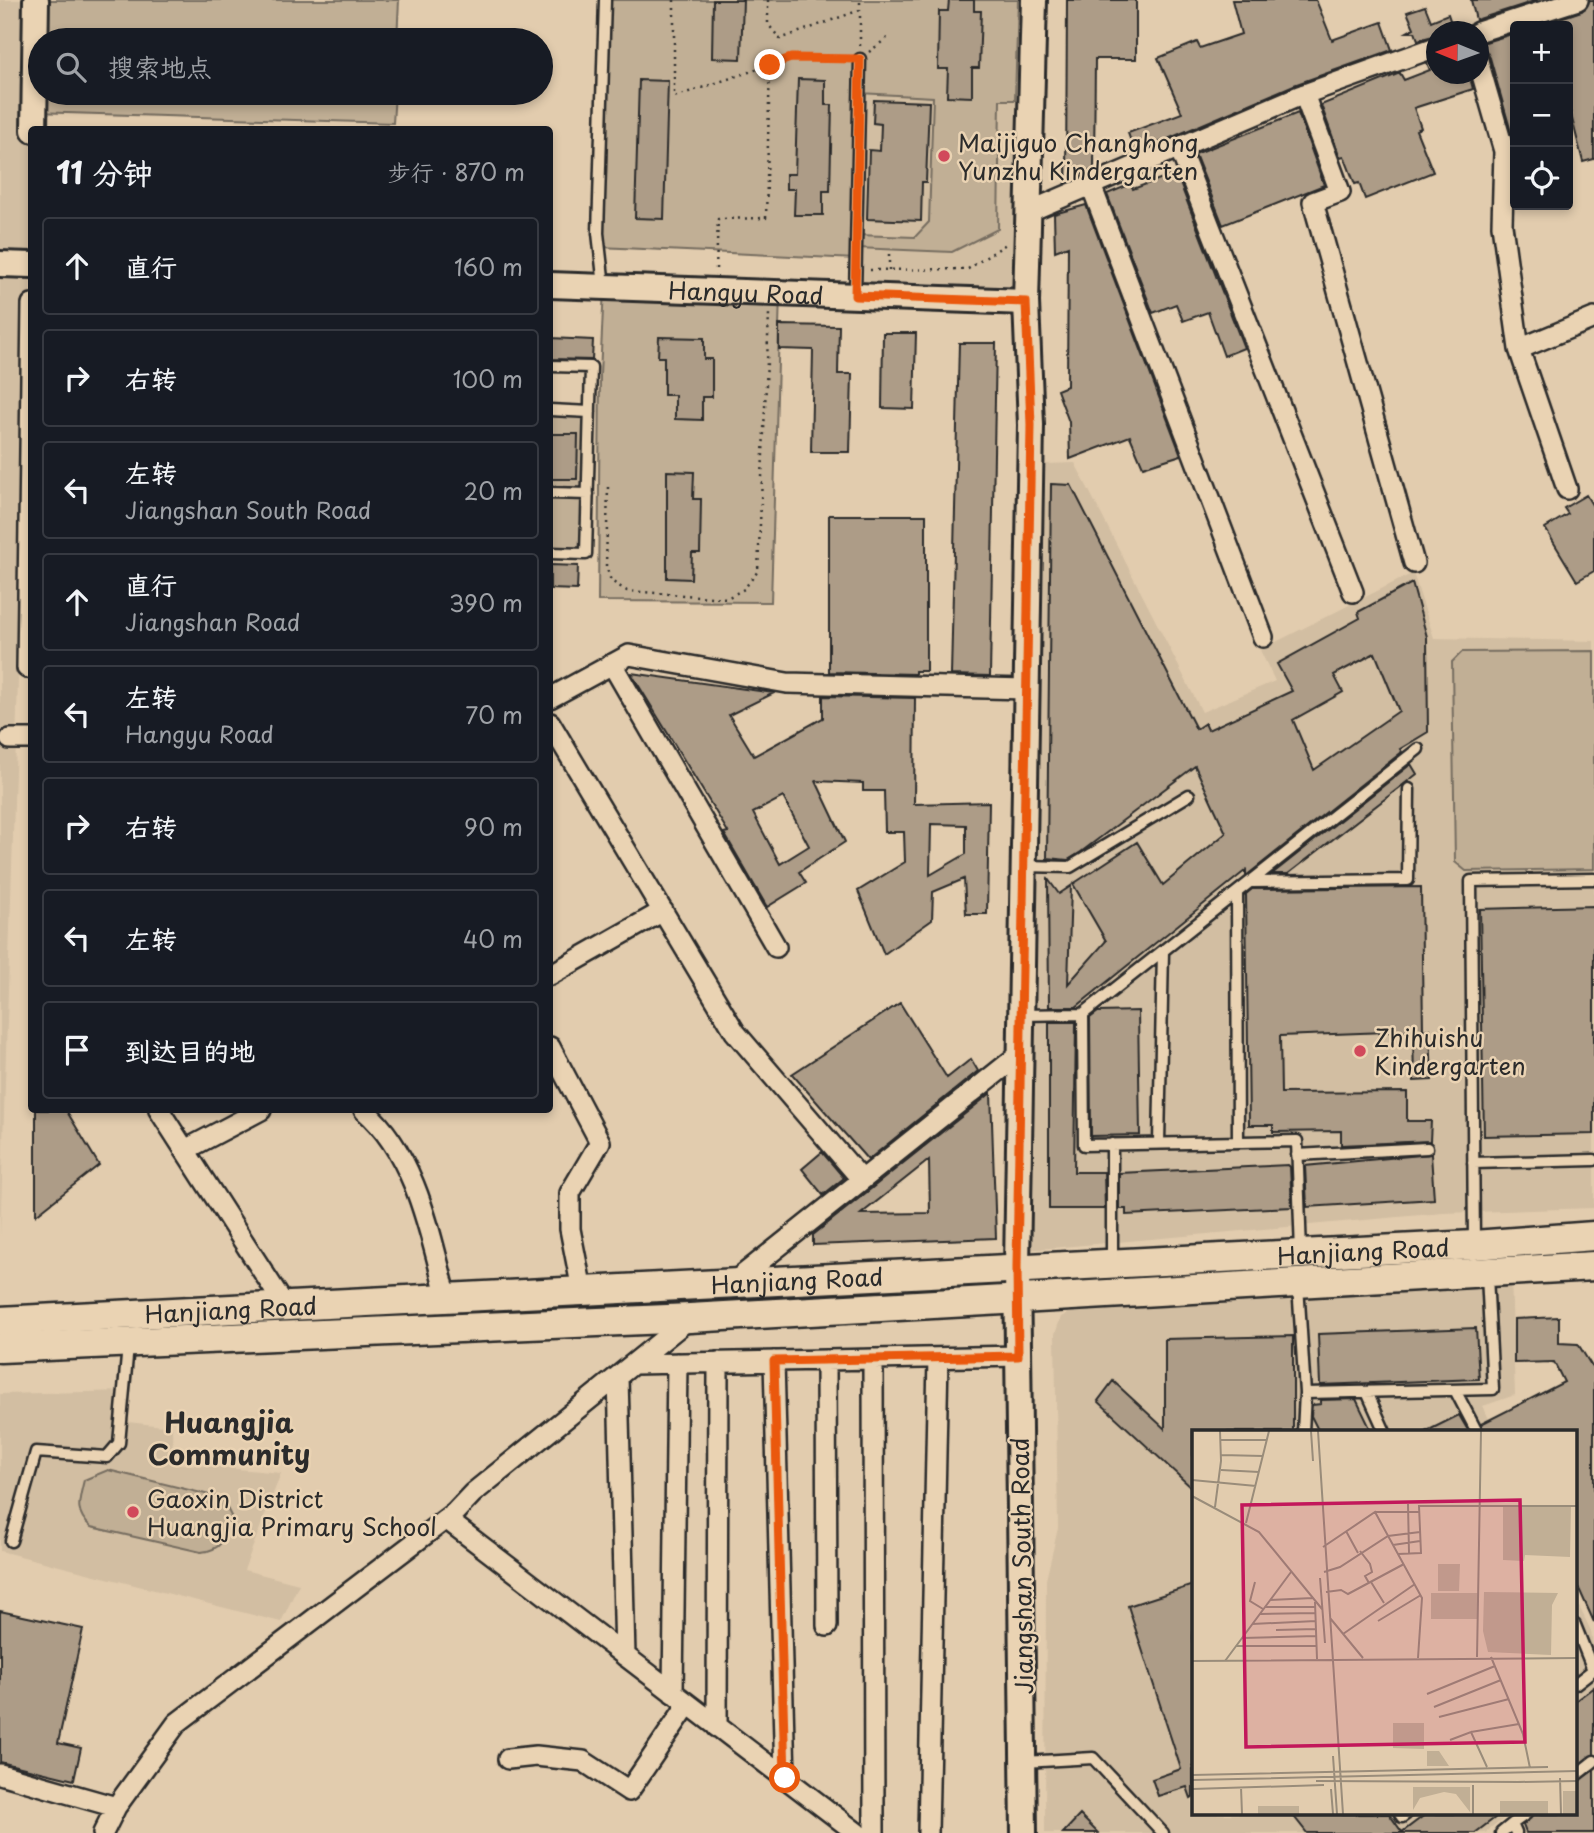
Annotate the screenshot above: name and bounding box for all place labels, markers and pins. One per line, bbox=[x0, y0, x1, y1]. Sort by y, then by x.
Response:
place label: Maijiguo Changhong Yunzhu Kindergarten bbox=[958, 124, 1199, 188]
marker: Maijiguo Changhong Yunzhu Kindergarten bbox=[936, 148, 952, 164]
place label: Zhihuishu Kindergarten bbox=[1374, 1019, 1526, 1083]
marker: Zhihuishu Kindergarten bbox=[1352, 1043, 1368, 1059]
place label: Gaoxin District Huangjia Primary School bbox=[147, 1480, 437, 1544]
marker: Gaoxin District Huangjia Primary School bbox=[125, 1504, 141, 1520]

